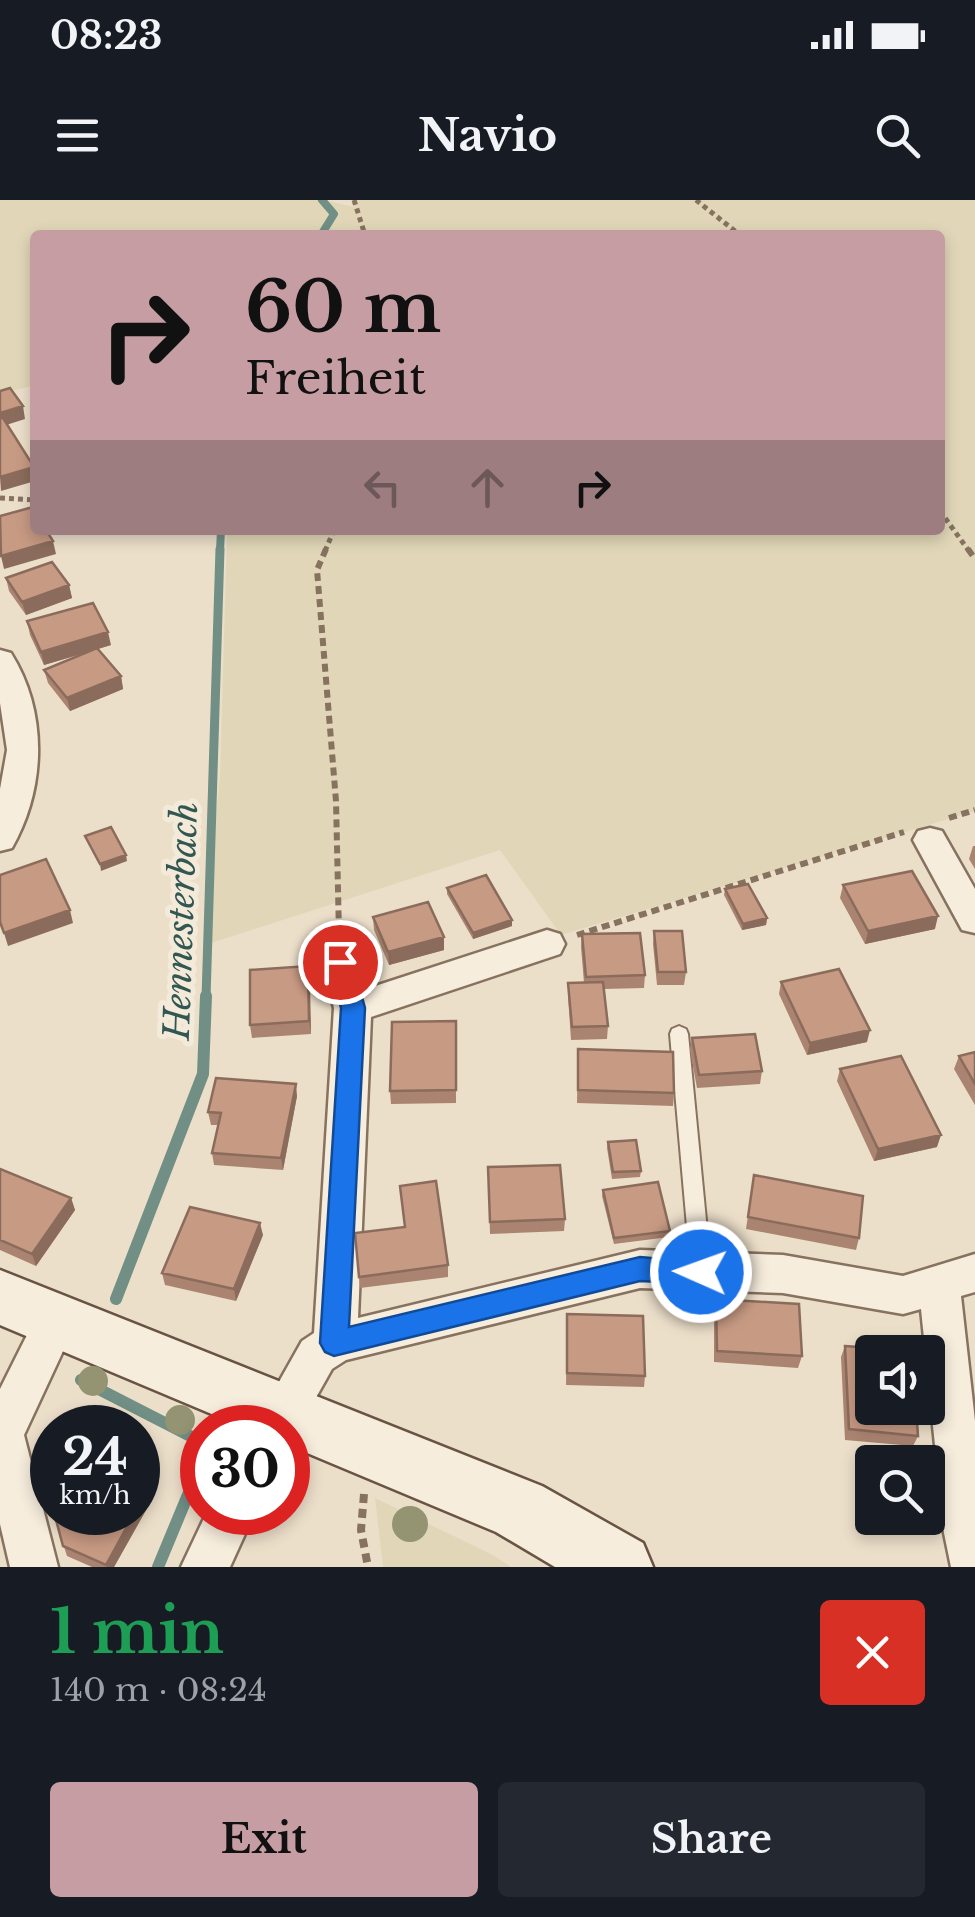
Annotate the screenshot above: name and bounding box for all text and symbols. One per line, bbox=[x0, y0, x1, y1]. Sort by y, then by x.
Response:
text: 08:23 bbox=[50, 12, 163, 59]
text: Navio bbox=[418, 107, 557, 163]
icon: menu bbox=[50, 108, 105, 163]
icon: search bbox=[870, 108, 925, 163]
text: 60 m bbox=[245, 264, 441, 351]
icon: right bbox=[80, 270, 210, 400]
text: Freiheit bbox=[245, 350, 426, 406]
icon: left bbox=[355, 460, 410, 515]
icon: ahead bbox=[460, 460, 515, 515]
icon: right bbox=[565, 460, 620, 515]
water label: Hennesterbach bbox=[155, 801, 206, 1042]
pin bbox=[298, 920, 383, 1005]
icon: arrive bbox=[313, 935, 368, 990]
position arrow bbox=[649, 1220, 753, 1324]
map controls bbox=[855, 1335, 945, 1535]
button: sound bbox=[855, 1335, 945, 1425]
speed limit sign: 30 bbox=[180, 1405, 310, 1535]
text: 24 bbox=[62, 1426, 128, 1489]
button: search bbox=[855, 1445, 945, 1535]
text: km/h bbox=[60, 1480, 130, 1511]
text: 1 min bbox=[50, 1595, 224, 1669]
button: close bbox=[820, 1600, 925, 1705]
text: 140 m · 08:24 bbox=[50, 1670, 267, 1710]
button: Exit bbox=[50, 1782, 478, 1897]
button: Share bbox=[498, 1782, 925, 1897]

